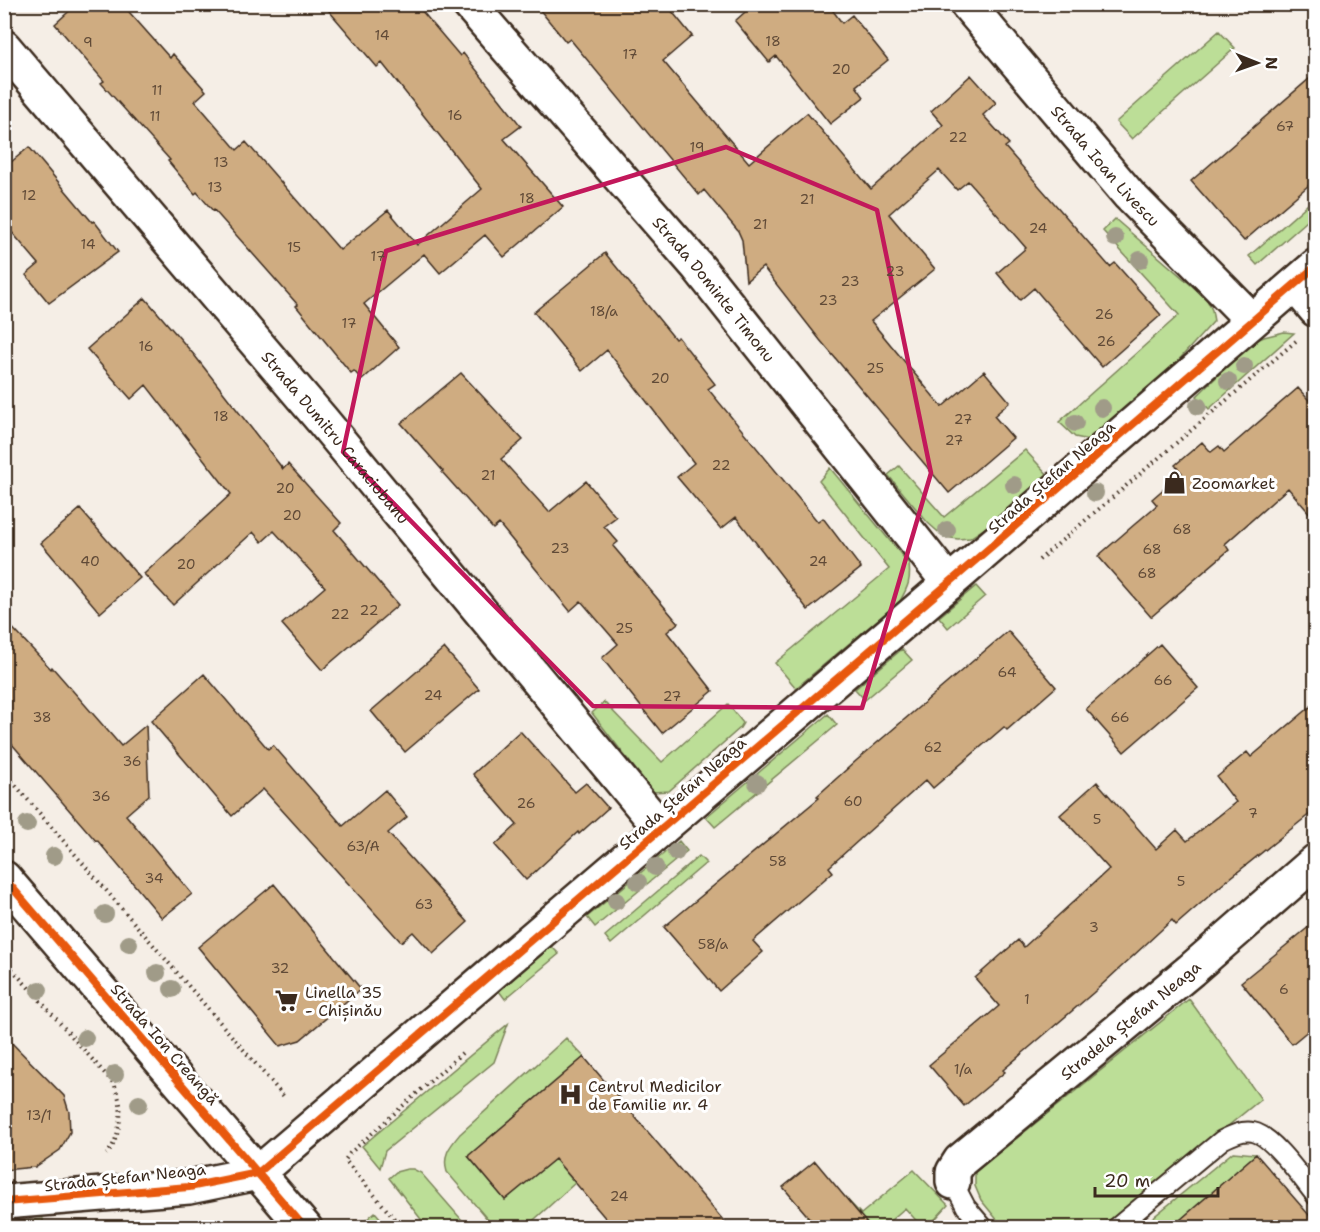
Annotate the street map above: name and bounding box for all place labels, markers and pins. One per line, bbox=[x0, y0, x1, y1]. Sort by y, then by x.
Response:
shop icon: Zoomarket bbox=[1161, 470, 1187, 496]
place label: Zoomarket bbox=[1192, 473, 1275, 494]
place label: Linella 35 - Chișinău bbox=[305, 982, 382, 1022]
supermarket icon: Linella 35 - Chișinău bbox=[274, 988, 300, 1014]
place label: Centrul Medicilor de Familie nr. 4 bbox=[588, 1076, 722, 1115]
hospital icon: Centrul Medicilor de Familie nr. 4 bbox=[557, 1082, 583, 1108]

